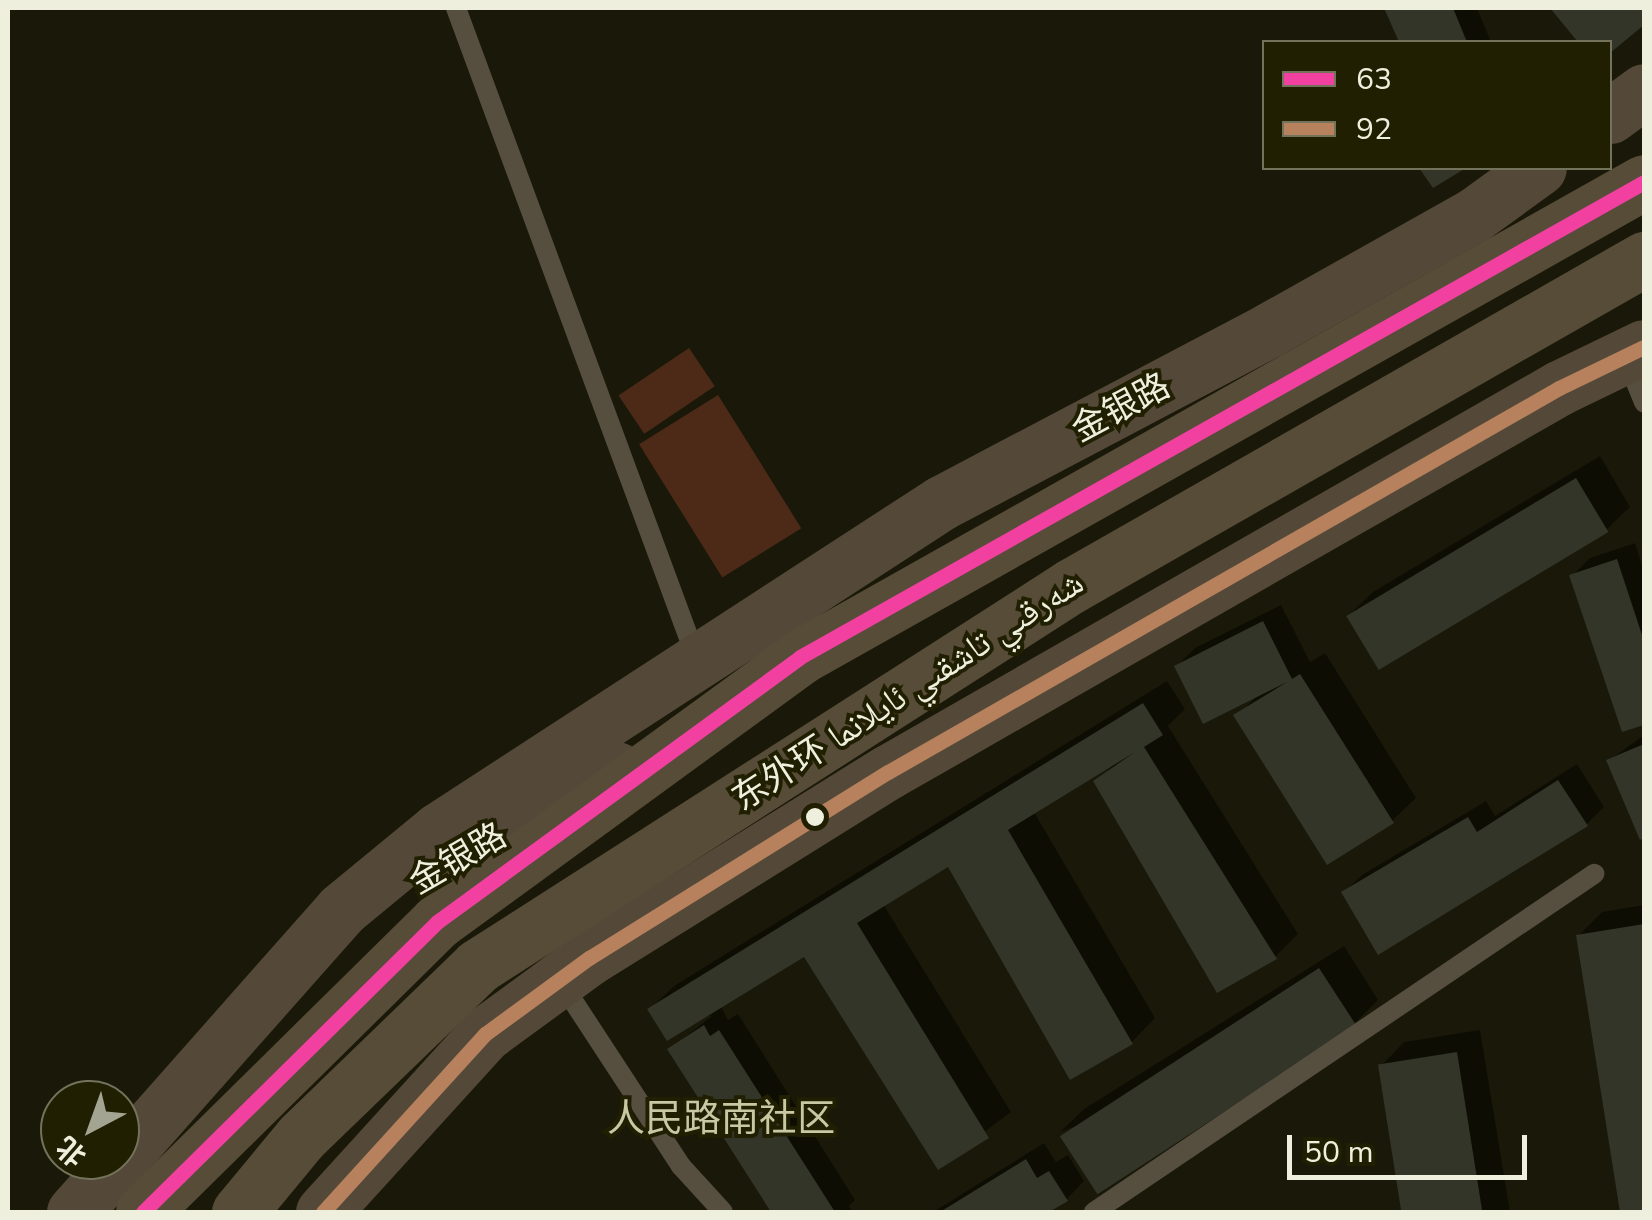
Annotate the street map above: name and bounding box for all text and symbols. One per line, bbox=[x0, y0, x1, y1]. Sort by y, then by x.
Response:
legend bbox=[1262, 40, 1612, 170]
text: 63 bbox=[1356, 59, 1392, 100]
text: 92 bbox=[1356, 109, 1392, 150]
street label: 金银路 bbox=[1065, 365, 1177, 451]
street label: 东外环 شەرقىي تاشقىي ئايلانما bbox=[725, 562, 1091, 820]
unlabelled marker bbox=[805, 807, 825, 827]
street label: 金银路 bbox=[402, 815, 514, 903]
north arrow bbox=[40, 1080, 140, 1180]
district label: 人民路南社区 bbox=[607, 1096, 835, 1142]
scale bar bbox=[1292, 1115, 1532, 1177]
text: 北 bbox=[49, 1128, 95, 1175]
text: 50 m bbox=[1304, 1132, 1373, 1173]

